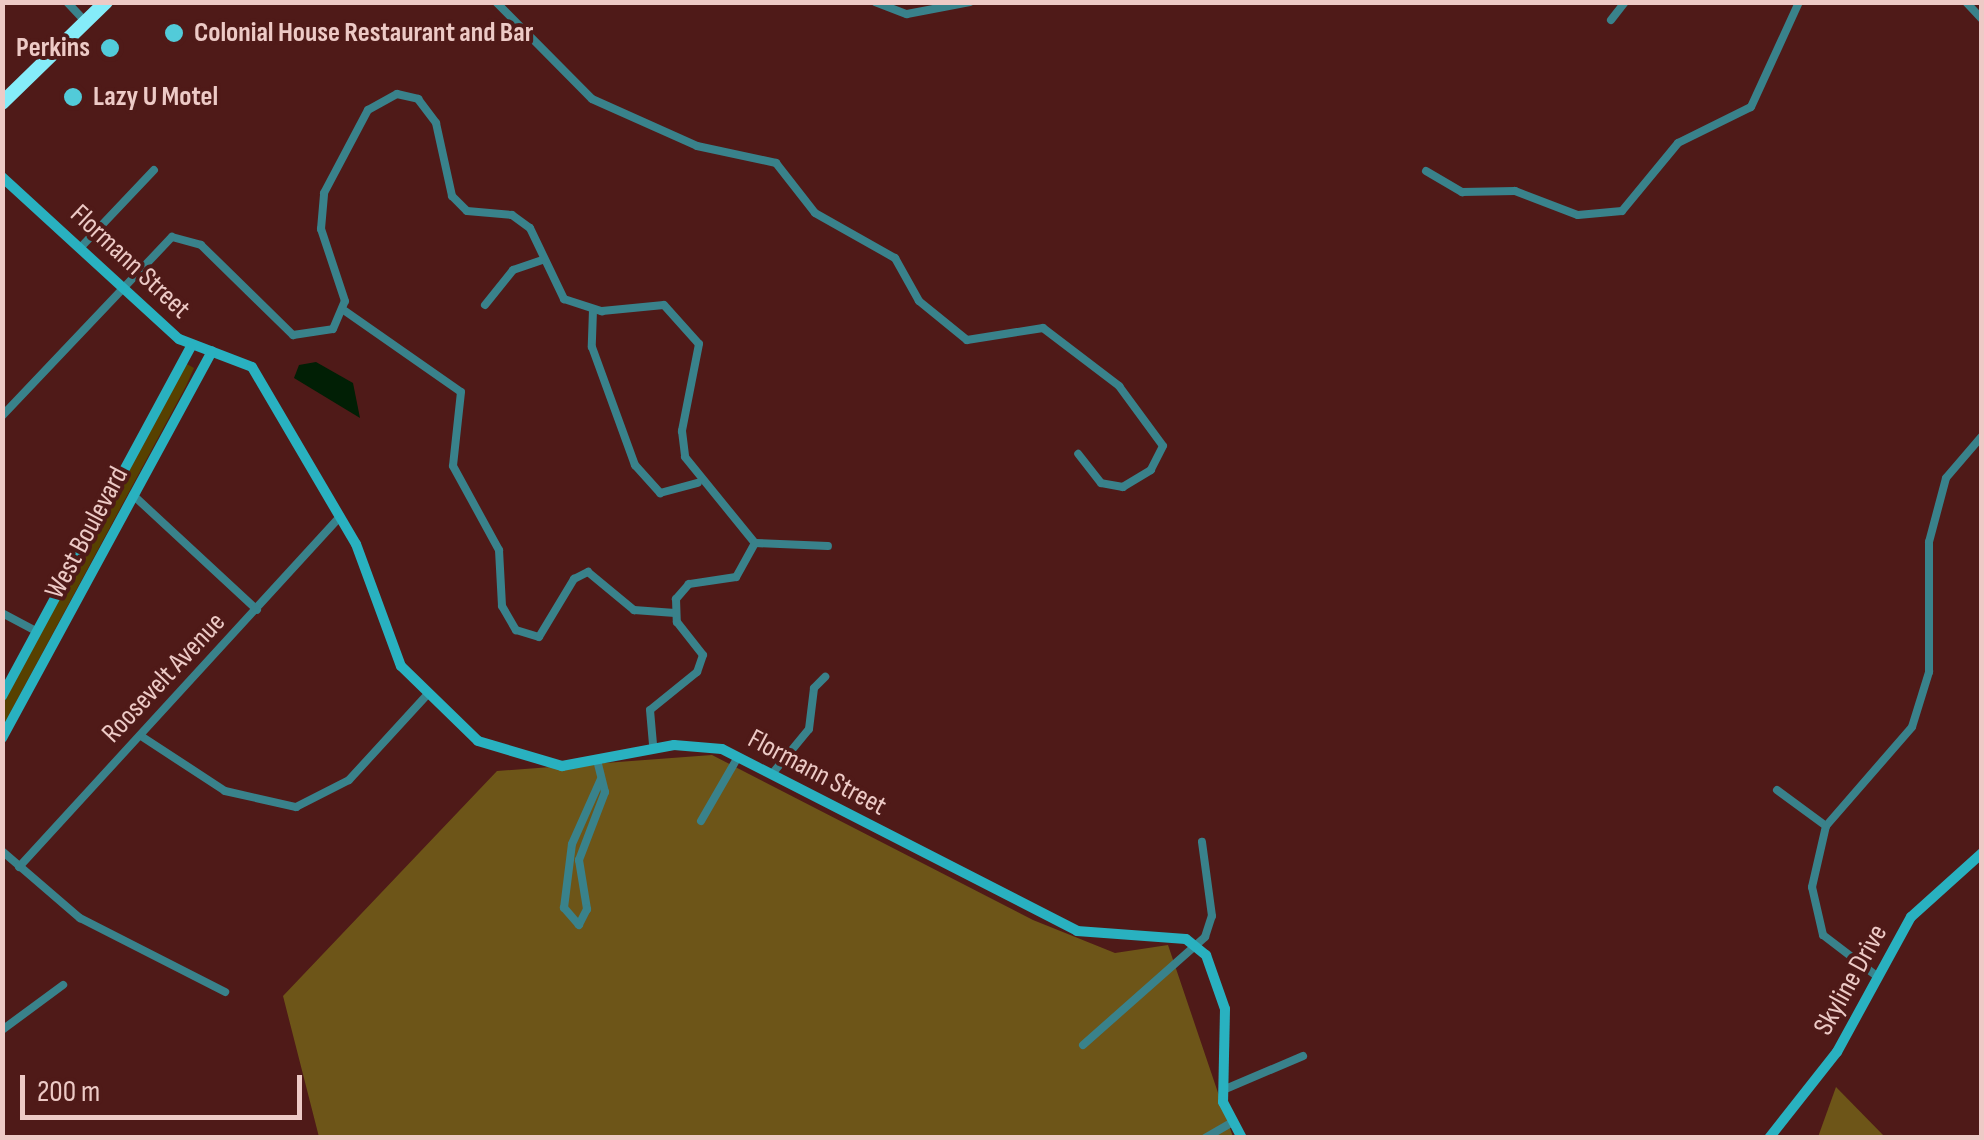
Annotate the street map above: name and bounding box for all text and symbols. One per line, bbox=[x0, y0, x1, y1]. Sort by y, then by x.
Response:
place label: Colonial House Restaurant and Bar bbox=[194, 16, 533, 50]
marker: Colonial House Restaurant and Bar bbox=[163, 22, 185, 44]
place label: Perkins bbox=[16, 31, 90, 65]
marker: Perkins bbox=[99, 37, 121, 59]
place label: Lazy U Motel bbox=[93, 80, 218, 114]
marker: Lazy U Motel bbox=[62, 86, 84, 108]
street label: Flormann Street bbox=[63, 198, 197, 326]
street label: West Boulevard bbox=[38, 461, 136, 605]
street label: Roosevelt Avenue bbox=[95, 606, 233, 750]
street label: Flormann Street bbox=[742, 723, 892, 823]
street label: Skyline Drive bbox=[1807, 919, 1895, 1041]
scale bar bbox=[25, 1055, 308, 1117]
text: 200 m bbox=[37, 1074, 100, 1110]

